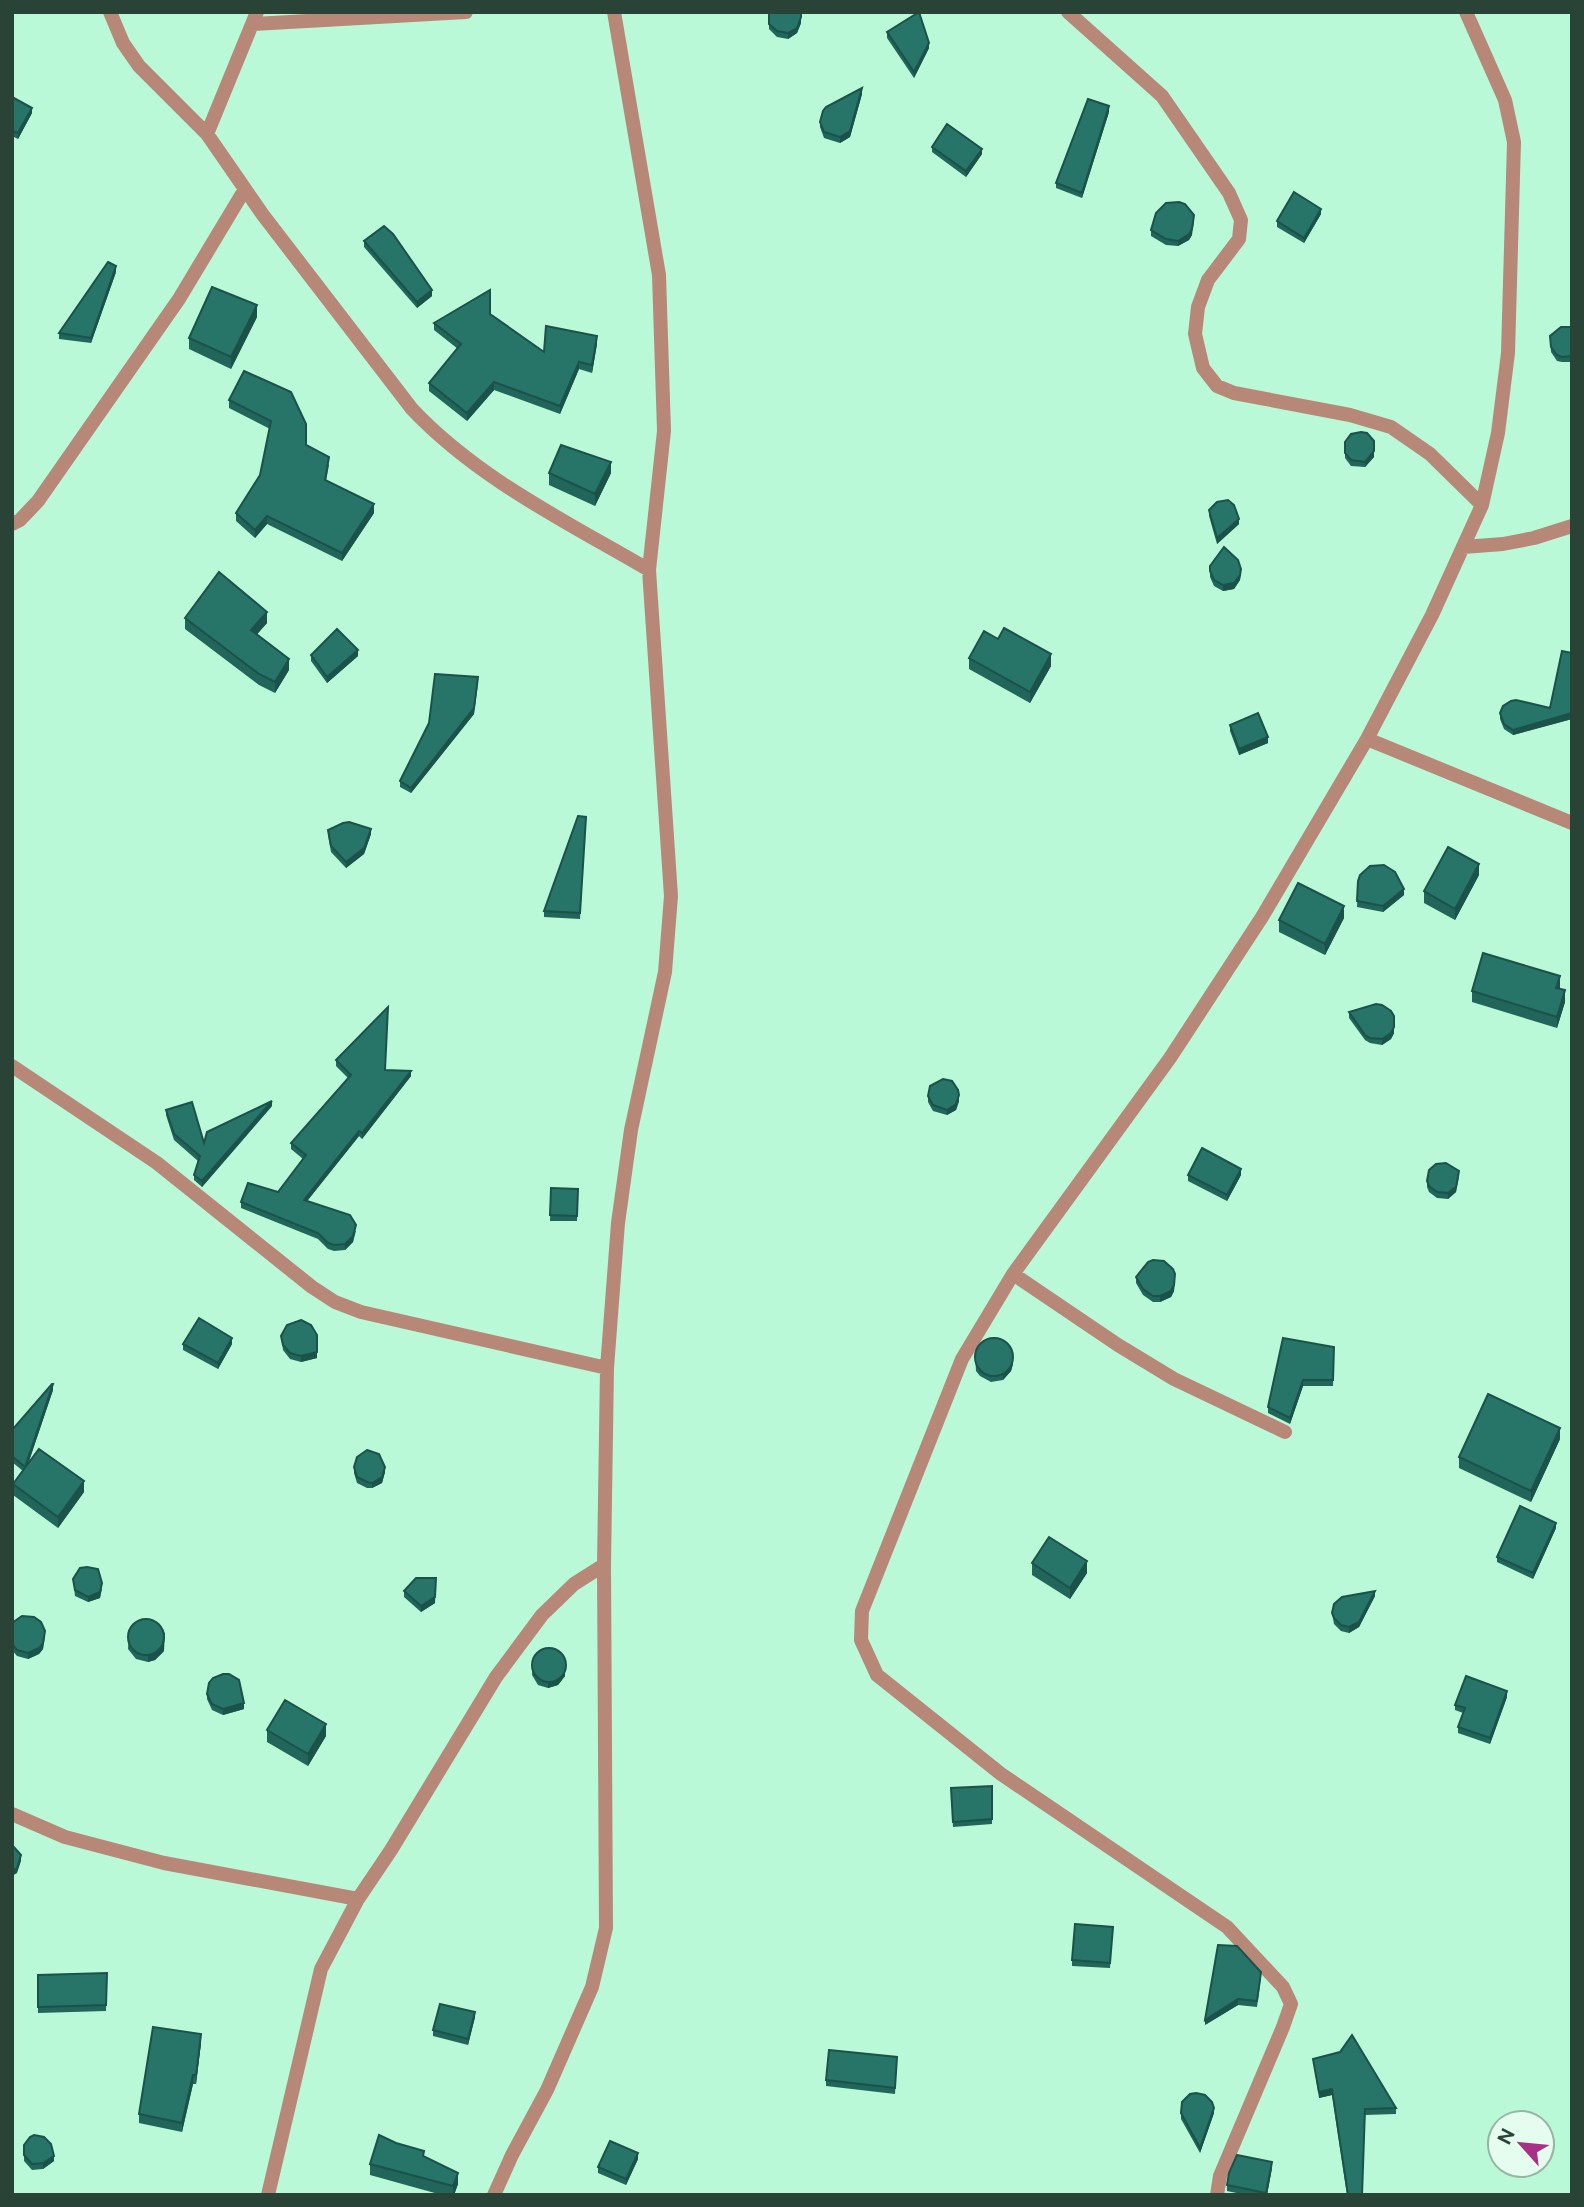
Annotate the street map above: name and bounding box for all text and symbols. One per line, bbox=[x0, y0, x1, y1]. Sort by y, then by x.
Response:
north arrow bbox=[1486, 2109, 1556, 2179]
text: N bbox=[1493, 2125, 1519, 2148]

